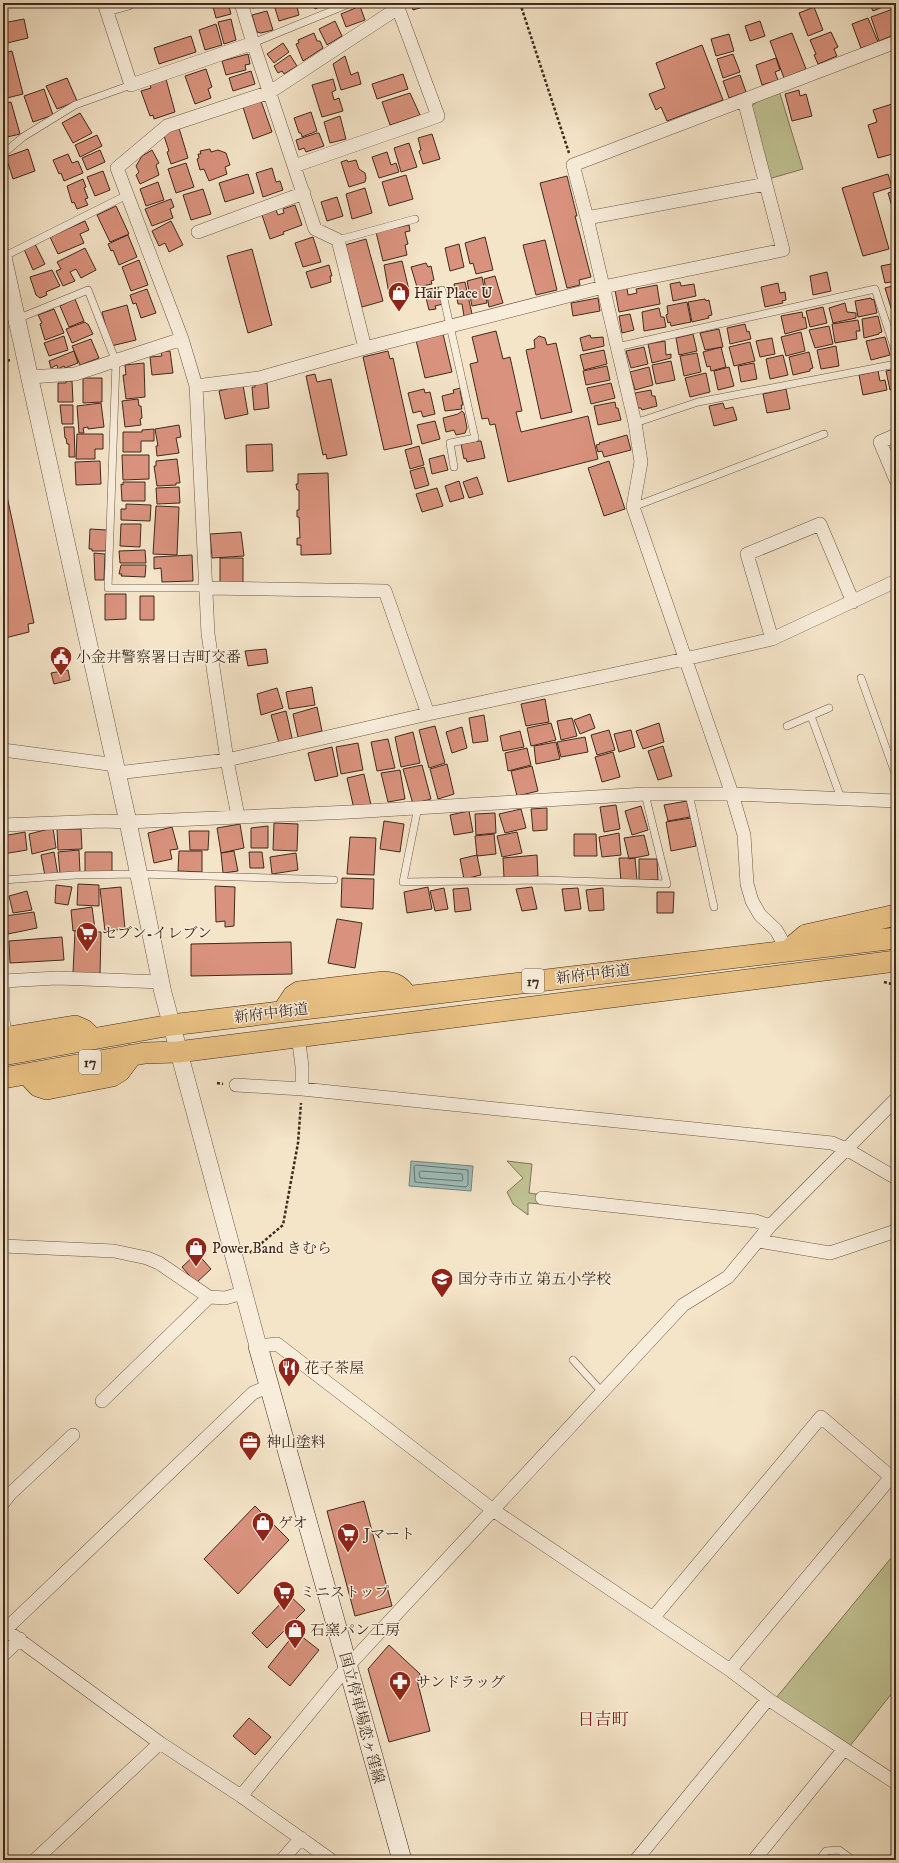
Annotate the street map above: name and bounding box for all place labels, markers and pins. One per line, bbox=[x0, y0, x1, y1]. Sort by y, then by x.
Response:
shop icon: Hair Place U bbox=[386, 280, 412, 313]
place label: Hair Place U bbox=[414, 284, 493, 303]
public building icon: 小金井警察署日吉町交番 bbox=[48, 644, 74, 677]
place label: 小金井警察署日吉町交番 bbox=[76, 648, 241, 667]
supermarket icon: セブン-イレブン bbox=[74, 920, 100, 953]
place label: セブン-イレブン bbox=[102, 924, 212, 943]
shop icon: Power Band きむら bbox=[183, 1235, 209, 1268]
place label: Power Band きむら bbox=[212, 1239, 332, 1258]
school or university icon: 国分寺市立 第五小学校 bbox=[429, 1266, 455, 1299]
place label: 国分寺市立 第五小学校 bbox=[458, 1270, 611, 1289]
restaurant icon: 花子茶屋 bbox=[276, 1355, 302, 1388]
place label: 花子茶屋 bbox=[304, 1359, 364, 1378]
office icon: 神山塗料 bbox=[237, 1429, 263, 1462]
place label: 神山塗料 bbox=[266, 1433, 326, 1452]
shop icon: ゲオ bbox=[250, 1510, 276, 1543]
place label: ゲオ bbox=[278, 1514, 308, 1533]
supermarket icon: Jマート bbox=[335, 1521, 361, 1554]
place label: Jマート bbox=[362, 1525, 415, 1544]
supermarket icon: ミニストップ bbox=[271, 1579, 297, 1612]
place label: ミニストップ bbox=[300, 1583, 390, 1602]
shop icon: 石窯パン工房 bbox=[282, 1617, 308, 1650]
place label: 石窯パン工房 bbox=[310, 1621, 400, 1640]
pharmacy icon: サンドラッグ bbox=[387, 1669, 413, 1702]
place label: サンドラッグ bbox=[416, 1673, 505, 1692]

